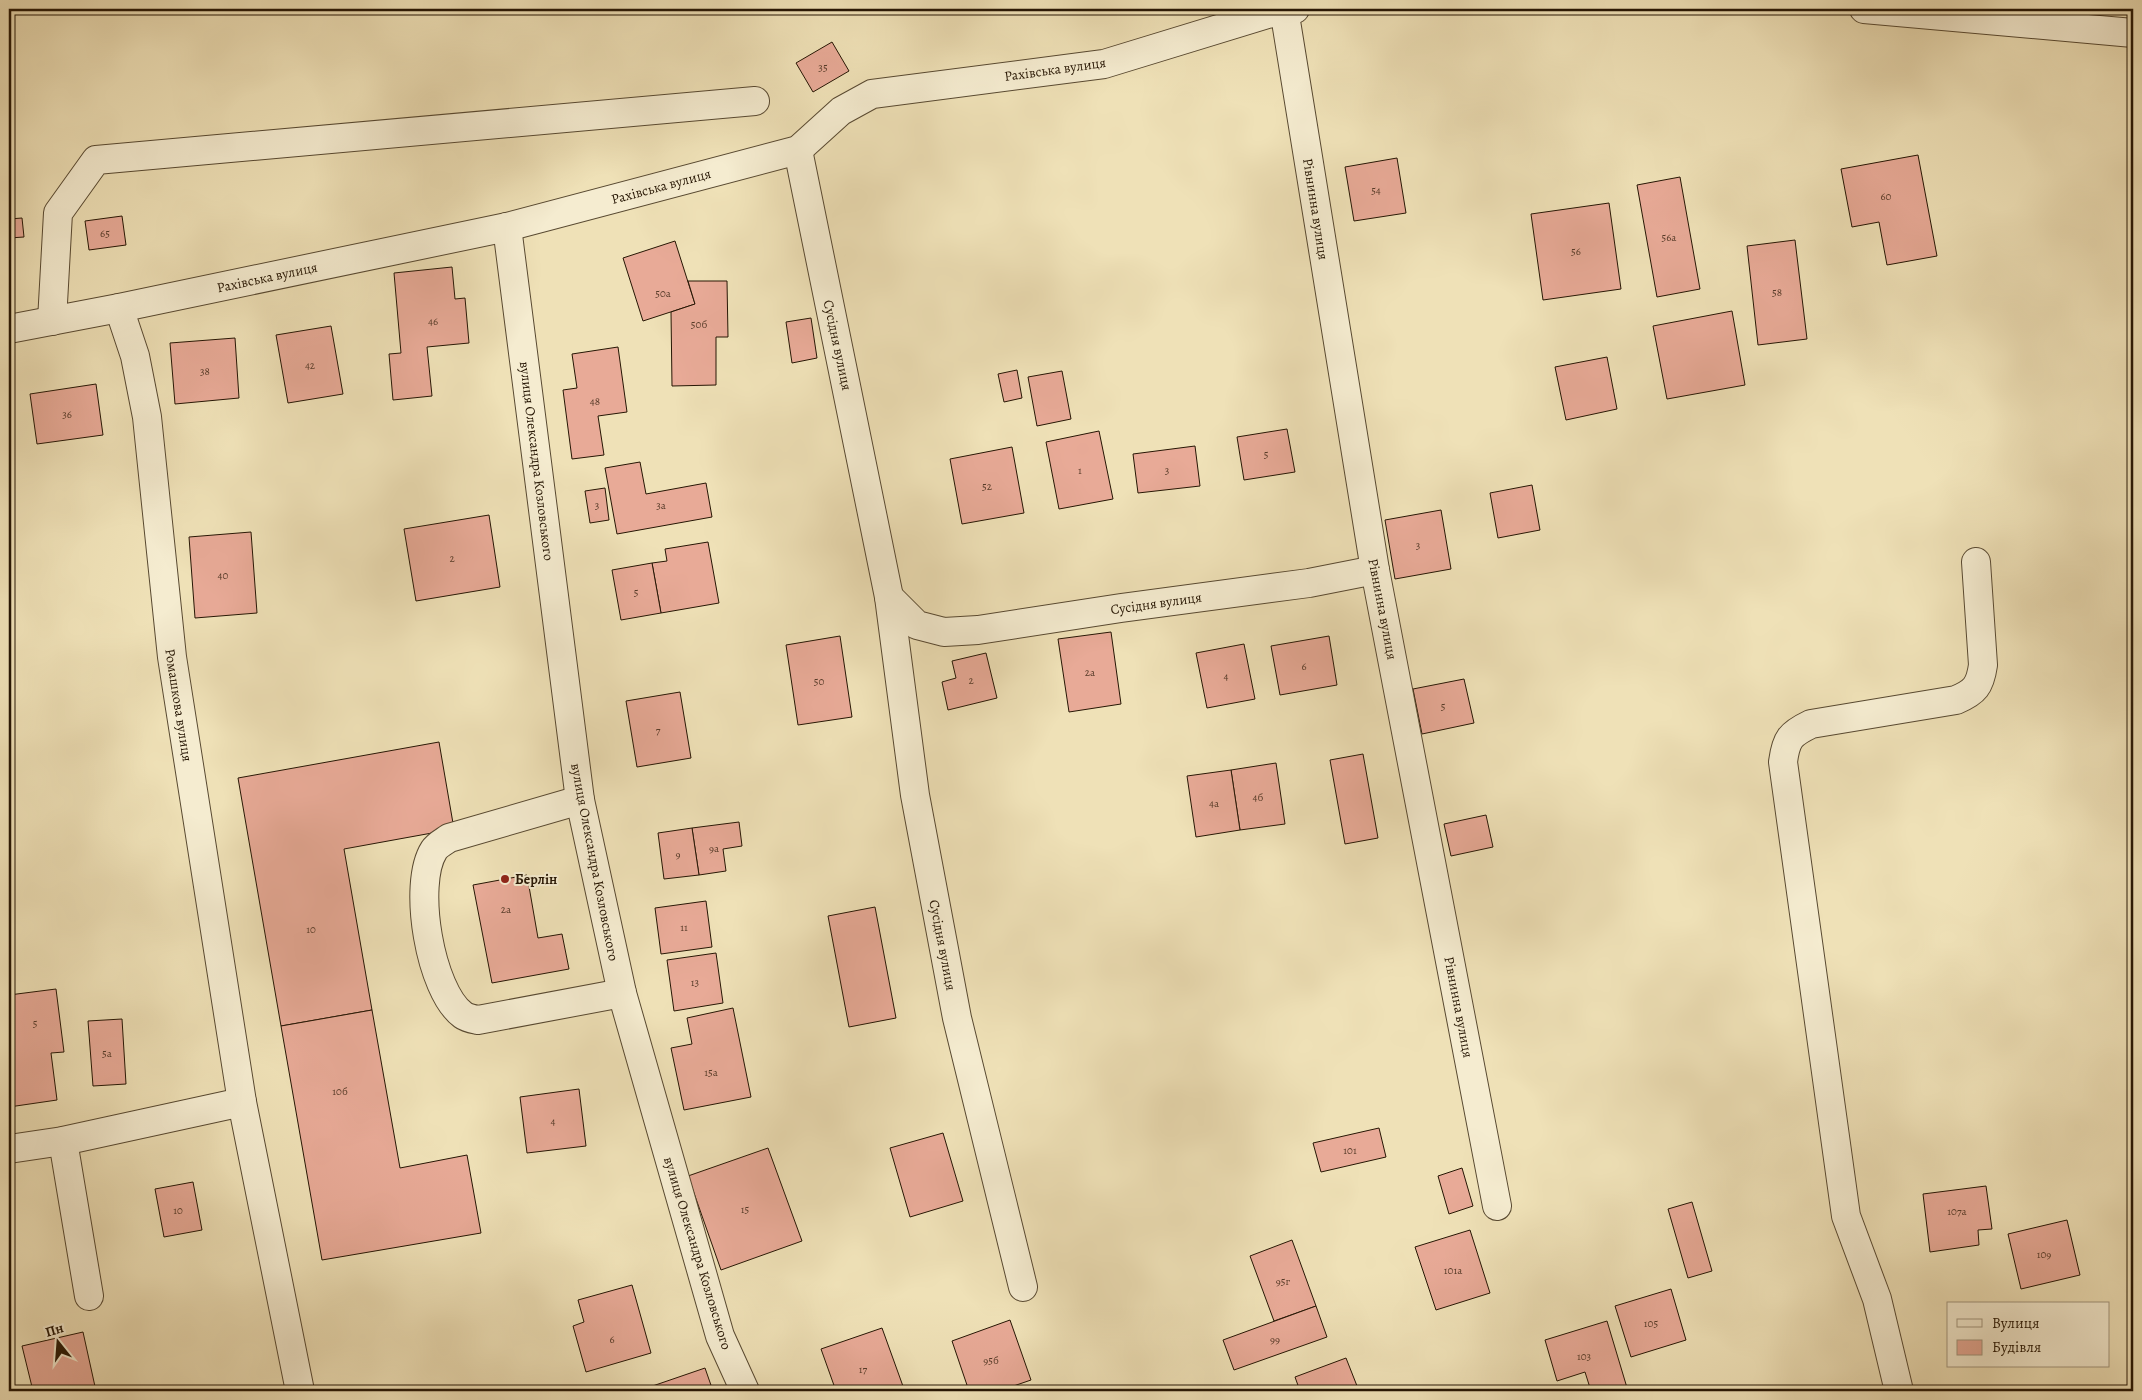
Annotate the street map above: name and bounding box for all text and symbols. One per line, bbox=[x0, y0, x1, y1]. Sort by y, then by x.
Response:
street label: Рахівська вулиця bbox=[1003, 53, 1107, 86]
house number: 35 bbox=[818, 60, 828, 75]
street label: Рівнинна вулиця bbox=[1298, 157, 1333, 262]
street label: Рахівська вулиця bbox=[609, 164, 713, 209]
house number: 54 bbox=[1371, 183, 1381, 198]
house number: 60 bbox=[1881, 189, 1892, 204]
house number: 65 bbox=[100, 226, 110, 241]
house number: 56а bbox=[1662, 230, 1677, 245]
house number: 56 bbox=[1571, 244, 1581, 259]
street label: Рахівська вулиця bbox=[215, 257, 319, 297]
house number: 58 bbox=[1772, 285, 1782, 300]
house number: 50а bbox=[655, 286, 672, 301]
street label: Сусідня вулиця bbox=[819, 298, 856, 392]
house number: 46 bbox=[428, 314, 438, 329]
house number: 50б bbox=[691, 317, 707, 332]
house number: 42 bbox=[305, 358, 315, 373]
street label: вулиця Олександра Козловського bbox=[515, 360, 558, 562]
house number: 38 bbox=[200, 364, 210, 379]
house number: 48 bbox=[590, 394, 600, 409]
house number: 36 bbox=[62, 407, 72, 422]
house number: 5 bbox=[1264, 447, 1269, 462]
house number: 1 bbox=[1078, 463, 1082, 478]
house number: 3 bbox=[1165, 463, 1169, 478]
house number: 52 bbox=[982, 479, 992, 494]
house number: 3 bbox=[595, 498, 599, 513]
house number: 3а bbox=[656, 498, 667, 513]
house number: 3 bbox=[1416, 538, 1420, 553]
house number: 2 bbox=[449, 551, 455, 566]
street label: Рівнинна вулиця bbox=[1363, 557, 1402, 662]
house number: 40 bbox=[218, 568, 229, 583]
house number: 5 bbox=[634, 585, 639, 600]
street label: Сусідня вулиця bbox=[1109, 588, 1203, 619]
street label: Ромашкова вулиця bbox=[160, 647, 197, 763]
house number: 6 bbox=[1301, 659, 1307, 674]
house number: 2а bbox=[1085, 665, 1096, 680]
house number: 4 bbox=[1224, 669, 1229, 684]
house number: 2 bbox=[968, 673, 974, 688]
house number: 50 bbox=[814, 674, 824, 689]
house number: 5 bbox=[1441, 699, 1446, 714]
house number: 7 bbox=[656, 723, 661, 738]
street label: вулиця Олександра Козловського bbox=[566, 762, 623, 963]
house number: 4б bbox=[1253, 790, 1264, 805]
house number: 4а bbox=[1209, 796, 1220, 811]
house number: 9а bbox=[709, 841, 720, 856]
house number: 9 bbox=[675, 847, 681, 862]
place label: Берлін bbox=[515, 870, 557, 889]
marker: Берлін bbox=[499, 873, 511, 885]
street label: Сусідня вулиця bbox=[924, 898, 961, 992]
house number: 2а bbox=[501, 902, 512, 917]
house number: 11 bbox=[680, 920, 688, 935]
house number: 10 bbox=[306, 922, 316, 937]
street label: Рівнинна вулиця bbox=[1439, 955, 1478, 1060]
house number: 13 bbox=[691, 975, 699, 990]
house number: 5 bbox=[33, 1016, 38, 1031]
house number: 5а bbox=[102, 1046, 113, 1061]
house number: 15а bbox=[704, 1065, 719, 1080]
house number: 10б bbox=[332, 1084, 348, 1099]
house number: 4 bbox=[551, 1114, 556, 1129]
house number: 101 bbox=[1343, 1143, 1357, 1158]
street label: вулиця Олександра Козловського bbox=[659, 1154, 736, 1352]
house number: 15 bbox=[741, 1202, 750, 1217]
house number: 10 bbox=[173, 1203, 183, 1218]
house number: 107а bbox=[1947, 1204, 1968, 1219]
house number: 109 bbox=[2037, 1247, 2051, 1262]
house number: 101а bbox=[1444, 1263, 1463, 1278]
house number: 95г bbox=[1276, 1274, 1291, 1289]
legend bbox=[1947, 1302, 2110, 1368]
text: Вулиця bbox=[1992, 1313, 2039, 1333]
house number: 105 bbox=[1644, 1316, 1658, 1331]
north arrow bbox=[32, 1318, 82, 1368]
text: Пн bbox=[43, 1318, 66, 1342]
house number: 6 bbox=[609, 1332, 615, 1347]
house number: 99 bbox=[1270, 1332, 1280, 1347]
text: Будівля bbox=[1992, 1337, 2041, 1357]
house number: 103 bbox=[1577, 1349, 1591, 1364]
house number: 95б bbox=[983, 1353, 999, 1368]
house number: 17 bbox=[859, 1362, 868, 1377]

